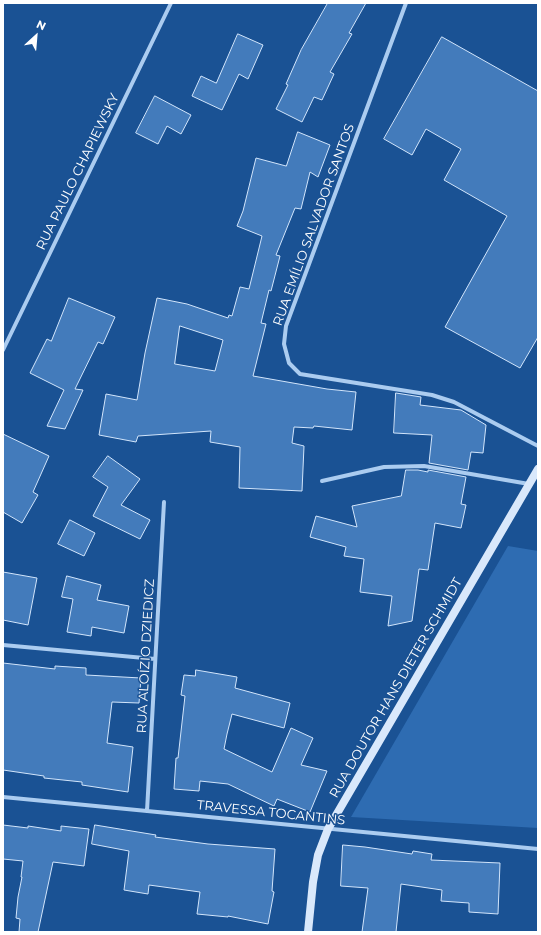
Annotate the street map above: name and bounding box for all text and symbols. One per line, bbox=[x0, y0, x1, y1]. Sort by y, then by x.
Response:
north arrow bbox=[16, 16, 56, 56]
text: N bbox=[34, 17, 48, 33]
street label: RUA PAULO CHAPIEWSKY bbox=[33, 91, 123, 253]
street label: RUA EMÍLIO SALVADOR SANTOS bbox=[270, 122, 358, 328]
street label: RUA DOUTOR HANS DIETER SCHMIDT bbox=[326, 575, 466, 801]
street label: RUA ALOÍZIO DZIEDICZ bbox=[134, 578, 158, 734]
street label: TRAVESSA TOCANTINS bbox=[196, 797, 346, 829]

